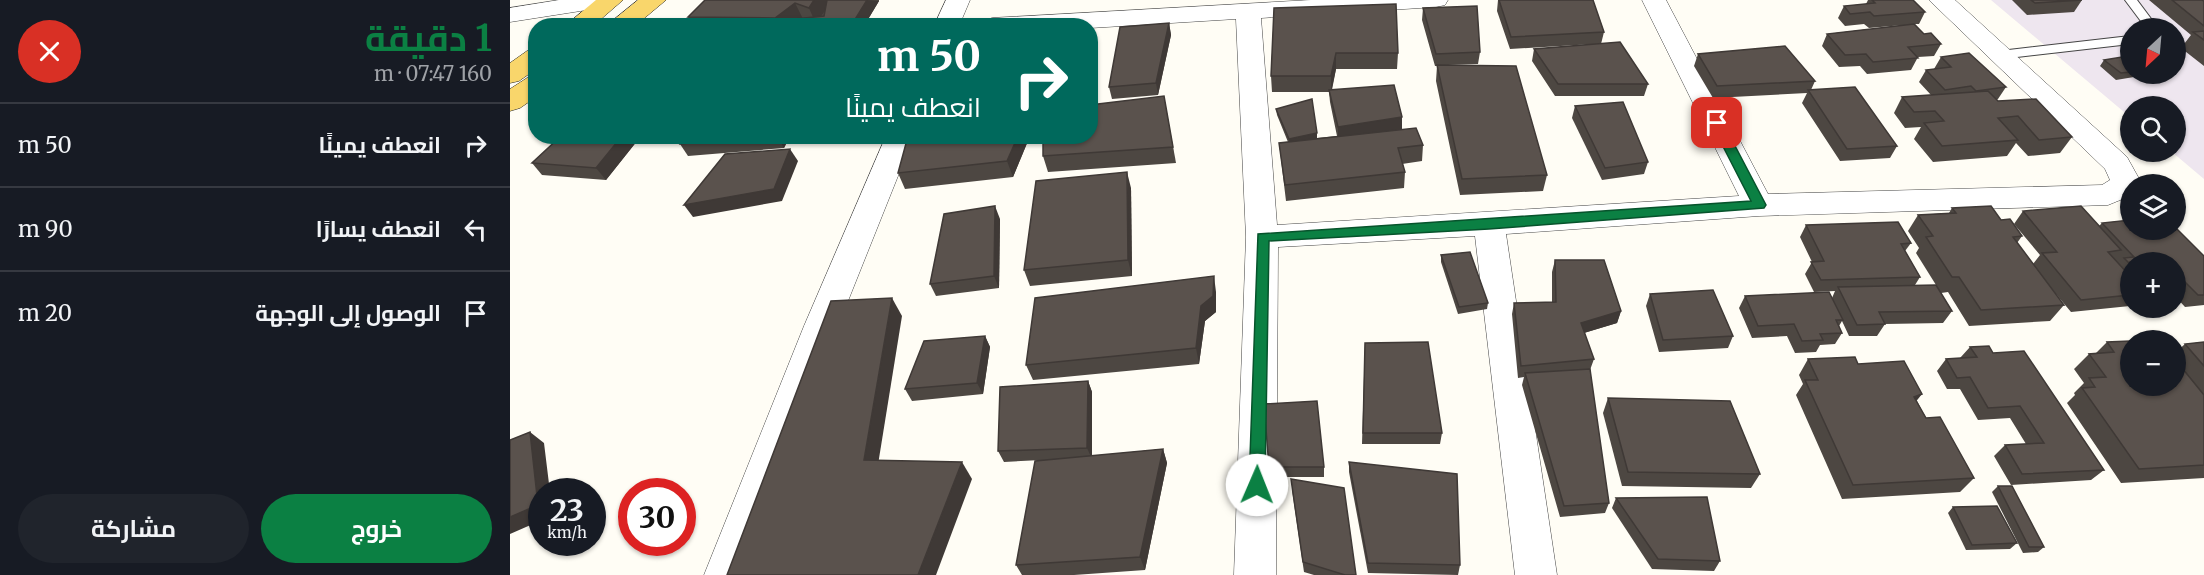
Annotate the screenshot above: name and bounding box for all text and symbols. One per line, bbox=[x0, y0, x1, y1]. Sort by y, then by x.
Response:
text: 1 دقيقة bbox=[365, 16, 492, 61]
north arrow bbox=[2120, 18, 2186, 84]
map controls bbox=[2120, 18, 2186, 396]
button: close bbox=[18, 20, 81, 83]
text: 50 m bbox=[877, 30, 981, 82]
icon: right bbox=[1002, 42, 1080, 120]
text: 160 m · 07:47 bbox=[374, 61, 492, 86]
text: انعطف يمينًا bbox=[845, 90, 981, 124]
button: search bbox=[2120, 96, 2186, 162]
pin bbox=[1691, 97, 1742, 148]
icon: arrive bbox=[1700, 106, 1733, 139]
icon: right bbox=[459, 129, 492, 162]
text: 50 m bbox=[18, 131, 72, 159]
text: انعطف يمينًا bbox=[319, 131, 441, 159]
button: layers bbox=[2120, 174, 2186, 240]
icon: left bbox=[459, 213, 492, 246]
text: 90 m bbox=[18, 215, 73, 243]
text: انعطف يسارًا bbox=[316, 215, 441, 243]
button: + bbox=[2120, 252, 2186, 318]
icon: arrive bbox=[459, 297, 492, 330]
text: 20 m bbox=[18, 299, 72, 327]
text: الوصول إلى الوجهة bbox=[255, 299, 441, 327]
button: − bbox=[2120, 330, 2186, 396]
position arrow bbox=[1225, 453, 1289, 517]
speed limit sign: 30 bbox=[618, 478, 696, 556]
text: 23 bbox=[550, 491, 584, 529]
button: مشاركة bbox=[18, 494, 249, 563]
button: خروج bbox=[261, 494, 492, 563]
text: km/h bbox=[547, 523, 587, 542]

